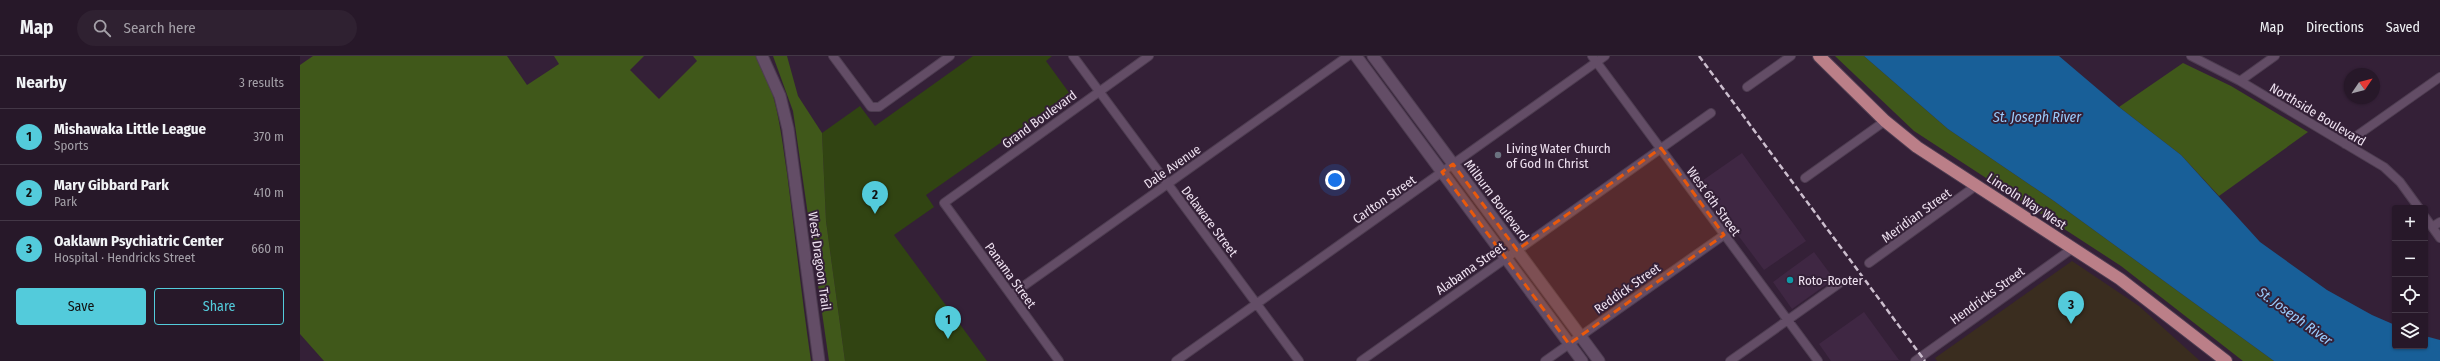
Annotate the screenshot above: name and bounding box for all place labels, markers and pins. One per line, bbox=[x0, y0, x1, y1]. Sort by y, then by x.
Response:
place label: Living Water Church of God In Christ bbox=[1506, 141, 1611, 171]
marker: Living Water Church of God In Christ bbox=[1493, 150, 1503, 160]
pin: 2 bbox=[862, 181, 888, 214]
place label: Roto-Rooter bbox=[1798, 273, 1863, 288]
marker: Roto-Rooter bbox=[1785, 275, 1795, 285]
pin: 3 bbox=[2058, 291, 2084, 324]
pin: 1 bbox=[935, 306, 961, 339]

